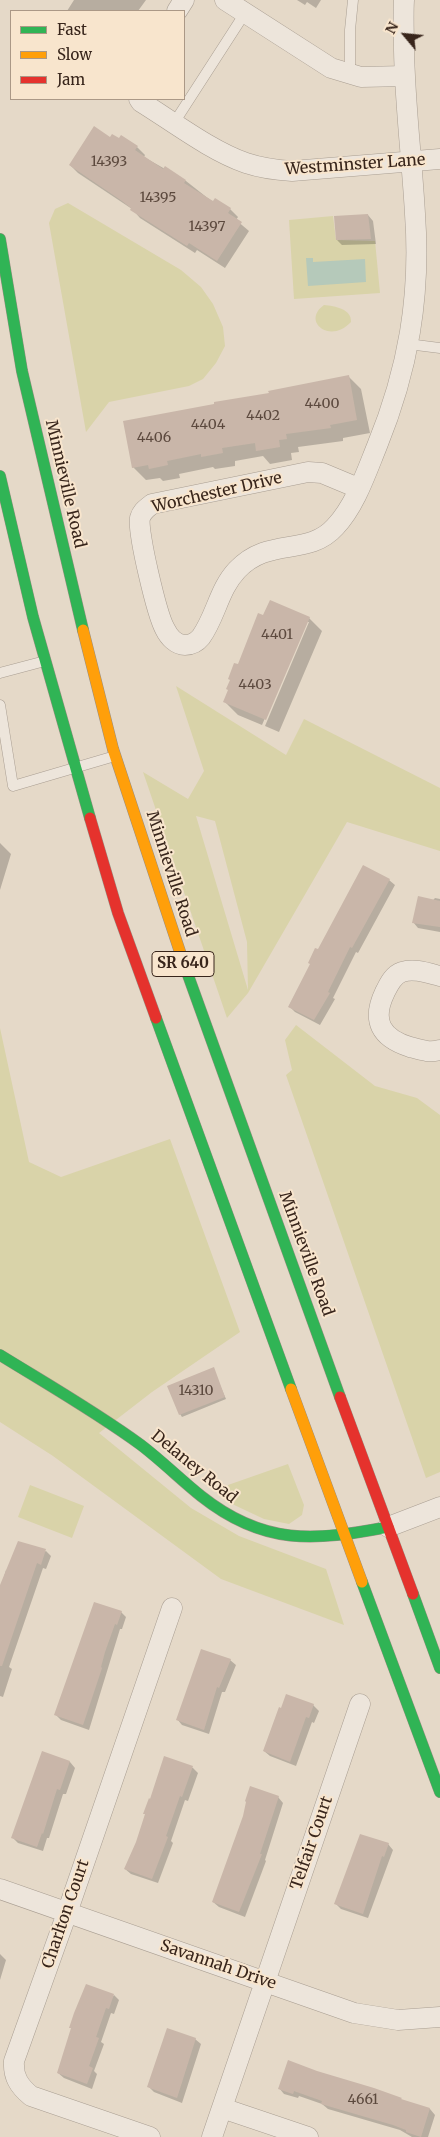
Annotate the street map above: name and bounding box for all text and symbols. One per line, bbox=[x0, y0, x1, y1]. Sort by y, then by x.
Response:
legend bbox=[10, 10, 185, 100]
north arrow bbox=[380, 10, 430, 60]
text: N bbox=[381, 19, 402, 37]
text: Fast bbox=[57, 20, 87, 39]
text: Slow bbox=[57, 45, 92, 64]
text: Jam bbox=[57, 70, 85, 89]
street label: Westminster Lane bbox=[284, 151, 426, 179]
house number: 14393 bbox=[91, 154, 127, 170]
house number: 14395 bbox=[140, 190, 176, 206]
house number: 14397 bbox=[189, 219, 225, 235]
house number: 4400 bbox=[304, 396, 340, 412]
house number: 4402 bbox=[246, 408, 280, 424]
house number: 4404 bbox=[191, 417, 225, 433]
street label: Minnieville Road bbox=[41, 418, 89, 550]
house number: 4406 bbox=[137, 430, 171, 446]
street label: Worchester Drive bbox=[150, 469, 284, 517]
house number: 4401 bbox=[261, 627, 293, 643]
house number: 4403 bbox=[238, 677, 272, 693]
street label: Minnieville Road bbox=[142, 809, 200, 939]
road number: SR 640 bbox=[152, 952, 214, 976]
street label: Minnieville Road bbox=[275, 1189, 337, 1319]
house number: 14310 bbox=[178, 1383, 214, 1399]
street label: Delaney Road bbox=[147, 1426, 241, 1508]
street label: Telfair Court bbox=[287, 1794, 337, 1892]
street label: Charlton Court bbox=[38, 1857, 94, 1971]
street label: Savannah Drive bbox=[157, 1936, 279, 1994]
house number: 4661 bbox=[348, 2092, 378, 2108]

